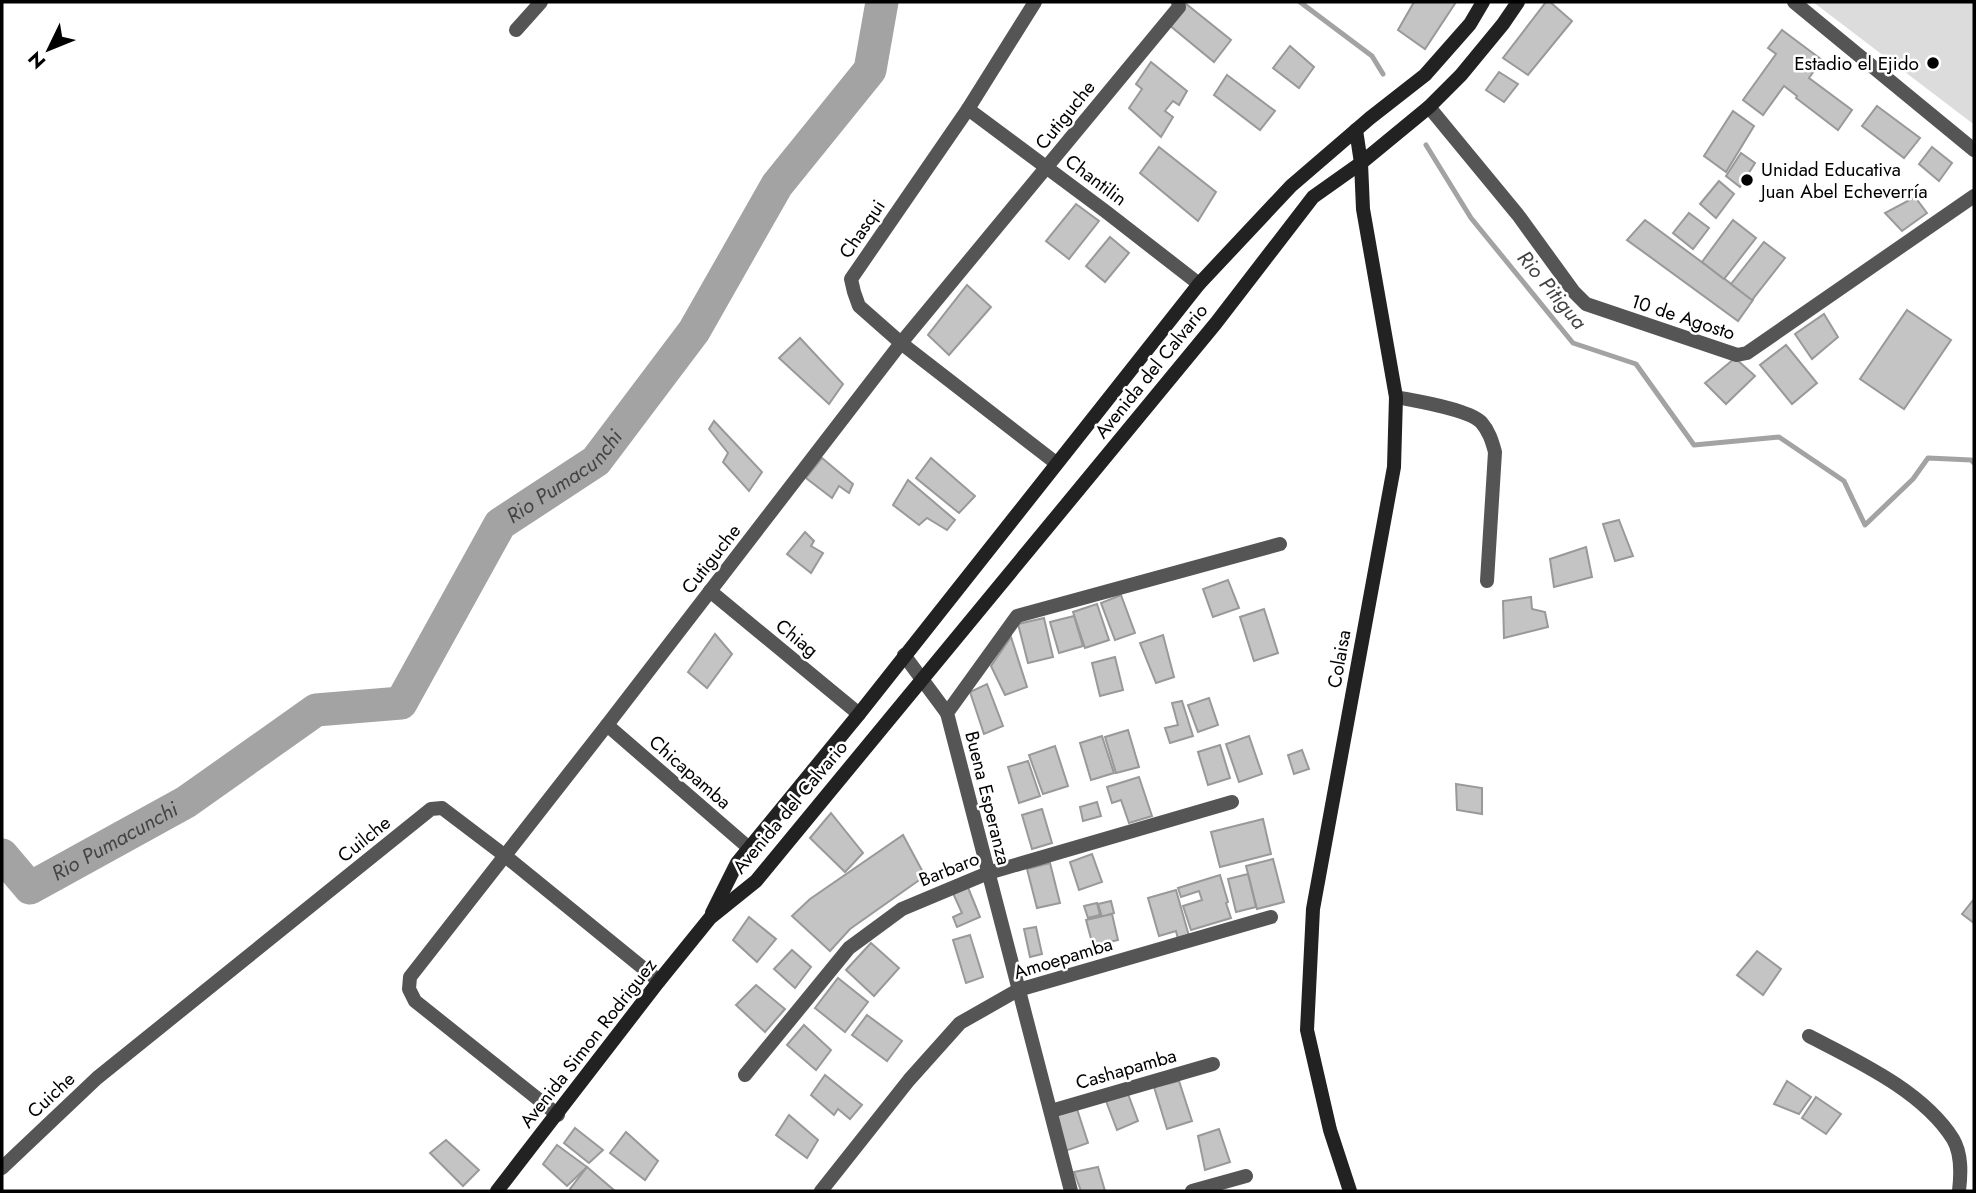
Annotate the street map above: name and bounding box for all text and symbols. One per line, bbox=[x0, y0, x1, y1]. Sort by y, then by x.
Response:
north arrow bbox=[14, 14, 84, 84]
text: N bbox=[22, 46, 52, 75]
place label: Estadio el Ejido bbox=[1794, 50, 1919, 77]
marker: Estadio el Ejido bbox=[1925, 55, 1941, 71]
street label: Cutiguche bbox=[1029, 74, 1101, 155]
street label: Chantilin bbox=[1060, 148, 1132, 212]
place label: Unidad Educativa Juan Abel Echeverría bbox=[1758, 156, 1928, 205]
marker: Unidad Educativa Juan Abel Echeverría bbox=[1739, 172, 1755, 188]
street label: Chasqui bbox=[832, 194, 892, 264]
water label: Rio Pitigua bbox=[1510, 244, 1594, 336]
street label: 10 de Agosto bbox=[1627, 287, 1739, 347]
street label: Avenida del Calvario bbox=[1088, 298, 1214, 444]
water label: Rio Pumacunchi bbox=[501, 423, 630, 531]
street label: Cutiguche bbox=[675, 518, 747, 600]
street label: Chiag bbox=[770, 612, 824, 664]
street label: Colaisa bbox=[1321, 628, 1357, 690]
street label: Buena Esperanza bbox=[958, 728, 1018, 868]
street label: Chicapamba bbox=[643, 729, 737, 815]
street label: Avenida del Calvario bbox=[726, 735, 854, 879]
water label: Rio Pumacunchi bbox=[46, 794, 184, 888]
street label: Cuilche bbox=[332, 809, 396, 869]
street label: Barbaro bbox=[915, 845, 983, 893]
street label: Amoepamba bbox=[1010, 930, 1116, 986]
street label: Avenida Simon Rodriguez bbox=[513, 952, 663, 1134]
street label: Cashapamba bbox=[1072, 1042, 1180, 1096]
street label: Cuiche bbox=[21, 1066, 81, 1124]

